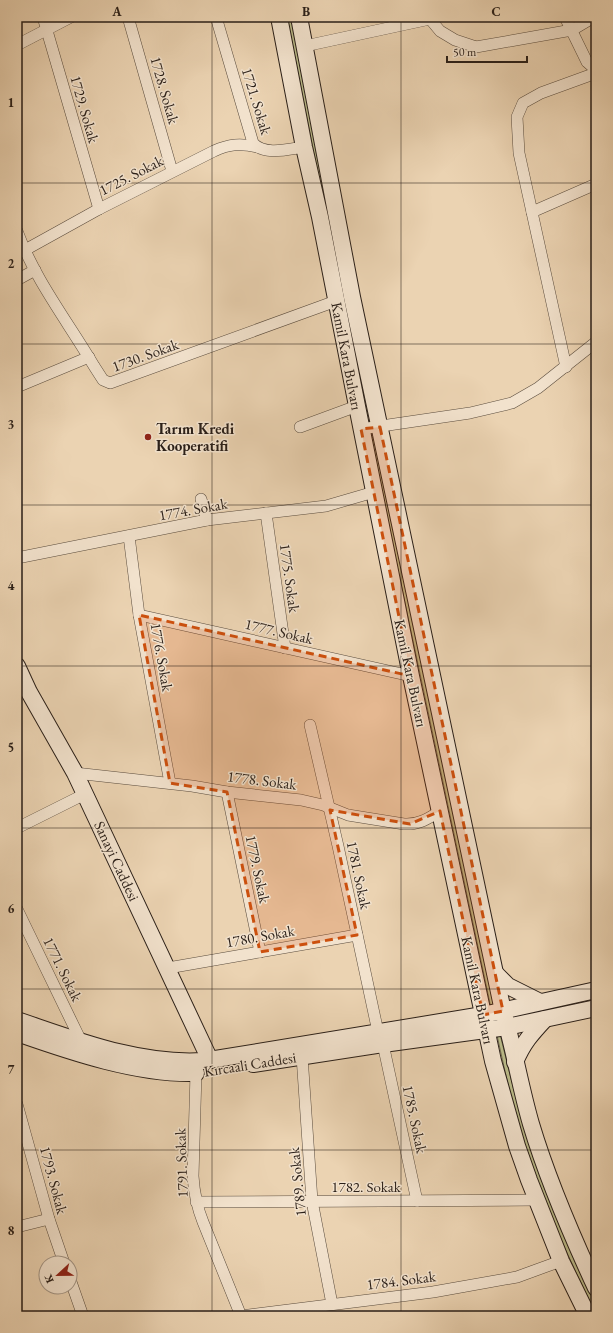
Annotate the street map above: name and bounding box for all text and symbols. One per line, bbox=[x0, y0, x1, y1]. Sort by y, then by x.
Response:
text: A bbox=[111, 3, 122, 20]
text: B bbox=[302, 3, 310, 20]
text: C bbox=[491, 3, 501, 20]
scale bar bbox=[447, 38, 527, 64]
text: 50 m bbox=[453, 44, 477, 60]
street label: 1728. Sokak bbox=[146, 54, 184, 127]
street label: 1721. Sokak bbox=[238, 65, 277, 138]
street label: 1729. Sokak bbox=[66, 73, 104, 146]
text: 1 bbox=[8, 94, 15, 111]
street label: 1725. Sokak bbox=[96, 150, 167, 199]
text: 2 bbox=[8, 255, 15, 272]
street label: Kamil Kara Bulvarı bbox=[327, 300, 367, 412]
street label: 1730. Sokak bbox=[109, 334, 182, 376]
text: 3 bbox=[8, 416, 15, 433]
place label: Tarım Kredi Kooperatifi bbox=[156, 419, 235, 455]
marker: Tarım Kredi Kooperatifi bbox=[143, 432, 153, 442]
street label: 1774. Sokak bbox=[157, 493, 230, 524]
street label: 1775. Sokak bbox=[276, 542, 304, 615]
text: 4 bbox=[8, 577, 15, 594]
street label: 1777. Sokak bbox=[243, 614, 316, 648]
street label: Kamil Kara Bulvarı bbox=[390, 617, 432, 729]
street label: 1776. Sokak bbox=[147, 621, 178, 694]
text: 5 bbox=[8, 739, 14, 756]
street label: 1778. Sokak bbox=[226, 766, 299, 794]
street label: Sanayi Caddesi bbox=[90, 818, 144, 904]
street label: 1779. Sokak bbox=[241, 833, 275, 906]
street label: 1781. Sokak bbox=[342, 839, 376, 912]
text: 6 bbox=[8, 900, 15, 917]
street label: 1780. Sokak bbox=[224, 920, 297, 951]
street label: 1771. Sokak bbox=[39, 934, 87, 1005]
street label: Kamil Kara Bulvarı bbox=[457, 934, 499, 1046]
street label: Kırcaali Caddesi bbox=[202, 1047, 298, 1081]
text: 7 bbox=[8, 1061, 15, 1078]
street label: 1785. Sokak bbox=[398, 1083, 432, 1156]
street label: 1791. Sokak bbox=[170, 1127, 192, 1198]
street label: 1793. Sokak bbox=[36, 1144, 72, 1217]
street label: 1789. Sokak bbox=[284, 1145, 310, 1218]
street label: 1782. Sokak bbox=[331, 1177, 402, 1196]
text: 8 bbox=[8, 1222, 15, 1239]
north arrow bbox=[38, 1255, 78, 1295]
street label: 1784. Sokak bbox=[365, 1266, 438, 1294]
text: K bbox=[40, 1272, 57, 1285]

